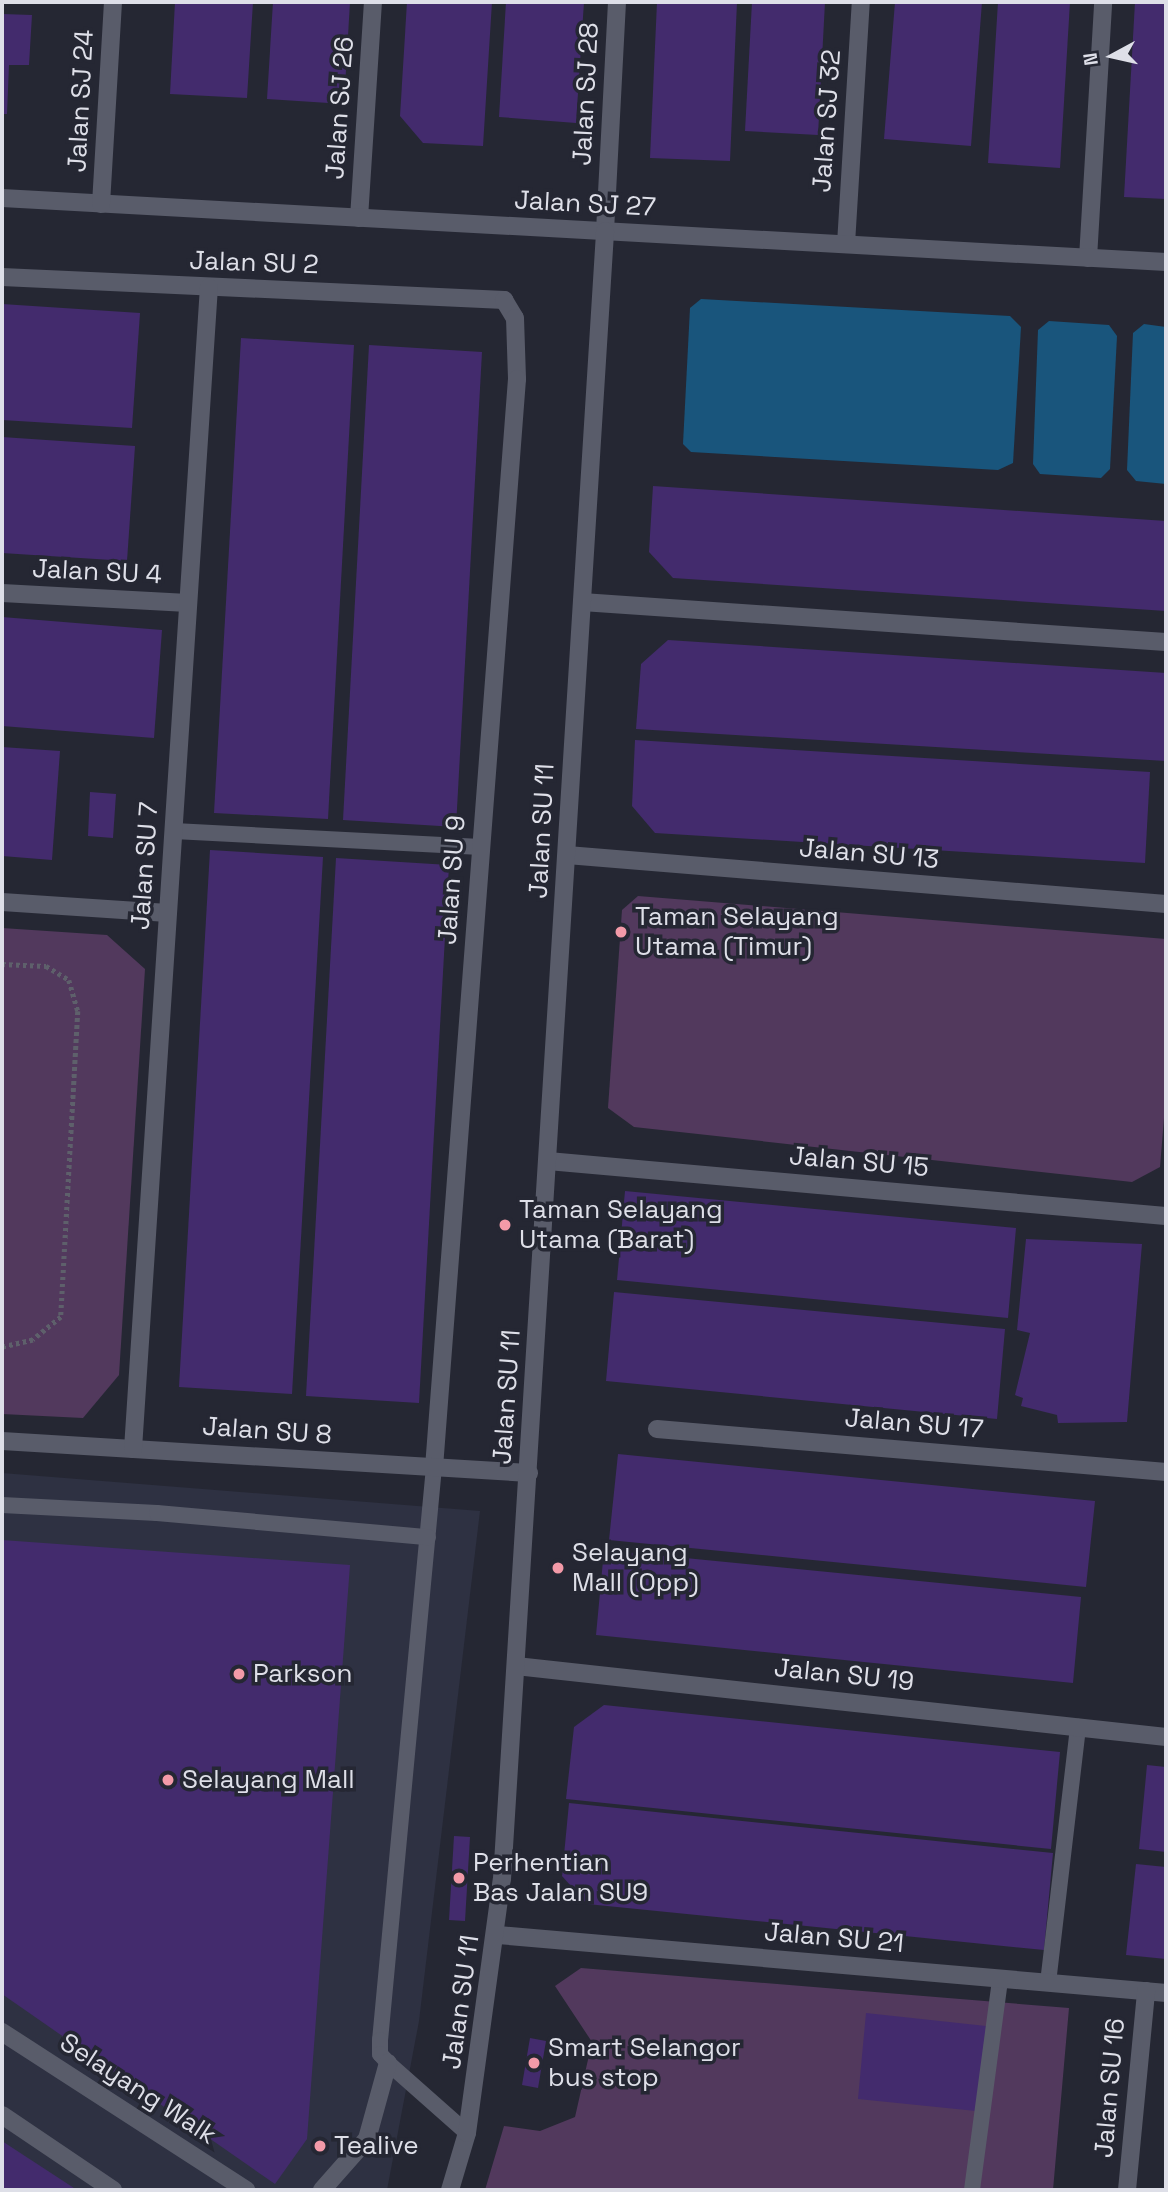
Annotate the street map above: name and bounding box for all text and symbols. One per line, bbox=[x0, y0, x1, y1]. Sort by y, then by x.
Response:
street label: Jalan SJ 28 bbox=[567, 21, 605, 167]
north arrow bbox=[1077, 21, 1147, 91]
street label: Jalan SJ 24 bbox=[62, 29, 100, 173]
street label: Jalan SJ 26 bbox=[319, 35, 361, 181]
street label: Jalan SJ 32 bbox=[806, 49, 848, 193]
text: N bbox=[1077, 51, 1104, 67]
street label: Jalan SJ 27 bbox=[513, 185, 657, 223]
street label: Jalan SU 2 bbox=[189, 245, 319, 281]
street label: Jalan SU 4 bbox=[31, 553, 163, 591]
street label: Jalan SU 11 bbox=[523, 763, 561, 899]
street label: Jalan SU 7 bbox=[125, 801, 165, 931]
street label: Jalan SU 9 bbox=[432, 814, 472, 946]
street label: Jalan SU 13 bbox=[798, 832, 940, 876]
place label: Taman Selayang Utama (Timur) bbox=[635, 901, 839, 962]
marker: Taman Selayang Utama (Timur) bbox=[613, 924, 629, 940]
street label: Jalan SU 15 bbox=[788, 1140, 930, 1184]
place label: Taman Selayang Utama (Barat) bbox=[519, 1194, 723, 1256]
marker: Taman Selayang Utama (Barat) bbox=[497, 1217, 513, 1233]
street label: Jalan SU 11 bbox=[487, 1328, 527, 1466]
street label: Jalan SU 17 bbox=[843, 1402, 985, 1446]
street label: Jalan SU 8 bbox=[201, 1411, 333, 1451]
place label: Selayang Mall (Opp) bbox=[572, 1537, 699, 1598]
marker: Selayang Mall (Opp) bbox=[550, 1560, 566, 1576]
street label: Jalan SU 19 bbox=[773, 1652, 915, 1698]
place label: Parkson bbox=[253, 1658, 352, 1690]
marker: Parkson bbox=[231, 1666, 247, 1682]
place label: Selayang Mall bbox=[182, 1764, 355, 1796]
marker: Selayang Mall bbox=[160, 1772, 176, 1788]
place label: Perhentian Bas Jalan SU9 bbox=[473, 1847, 648, 1909]
marker: Perhentian Bas Jalan SU9 bbox=[451, 1870, 467, 1886]
street label: Jalan SU 21 bbox=[763, 1916, 905, 1960]
street label: Jalan SU 11 bbox=[436, 1933, 486, 2071]
street label: Jalan SU 16 bbox=[1088, 2017, 1132, 2159]
street label: Selayang Walk bbox=[54, 2027, 222, 2151]
place label: Smart Selangor bus stop bbox=[548, 2032, 741, 2094]
marker: Smart Selangor bus stop bbox=[526, 2055, 542, 2071]
place label: Tealive bbox=[334, 2130, 419, 2162]
marker: Tealive bbox=[312, 2138, 328, 2154]

